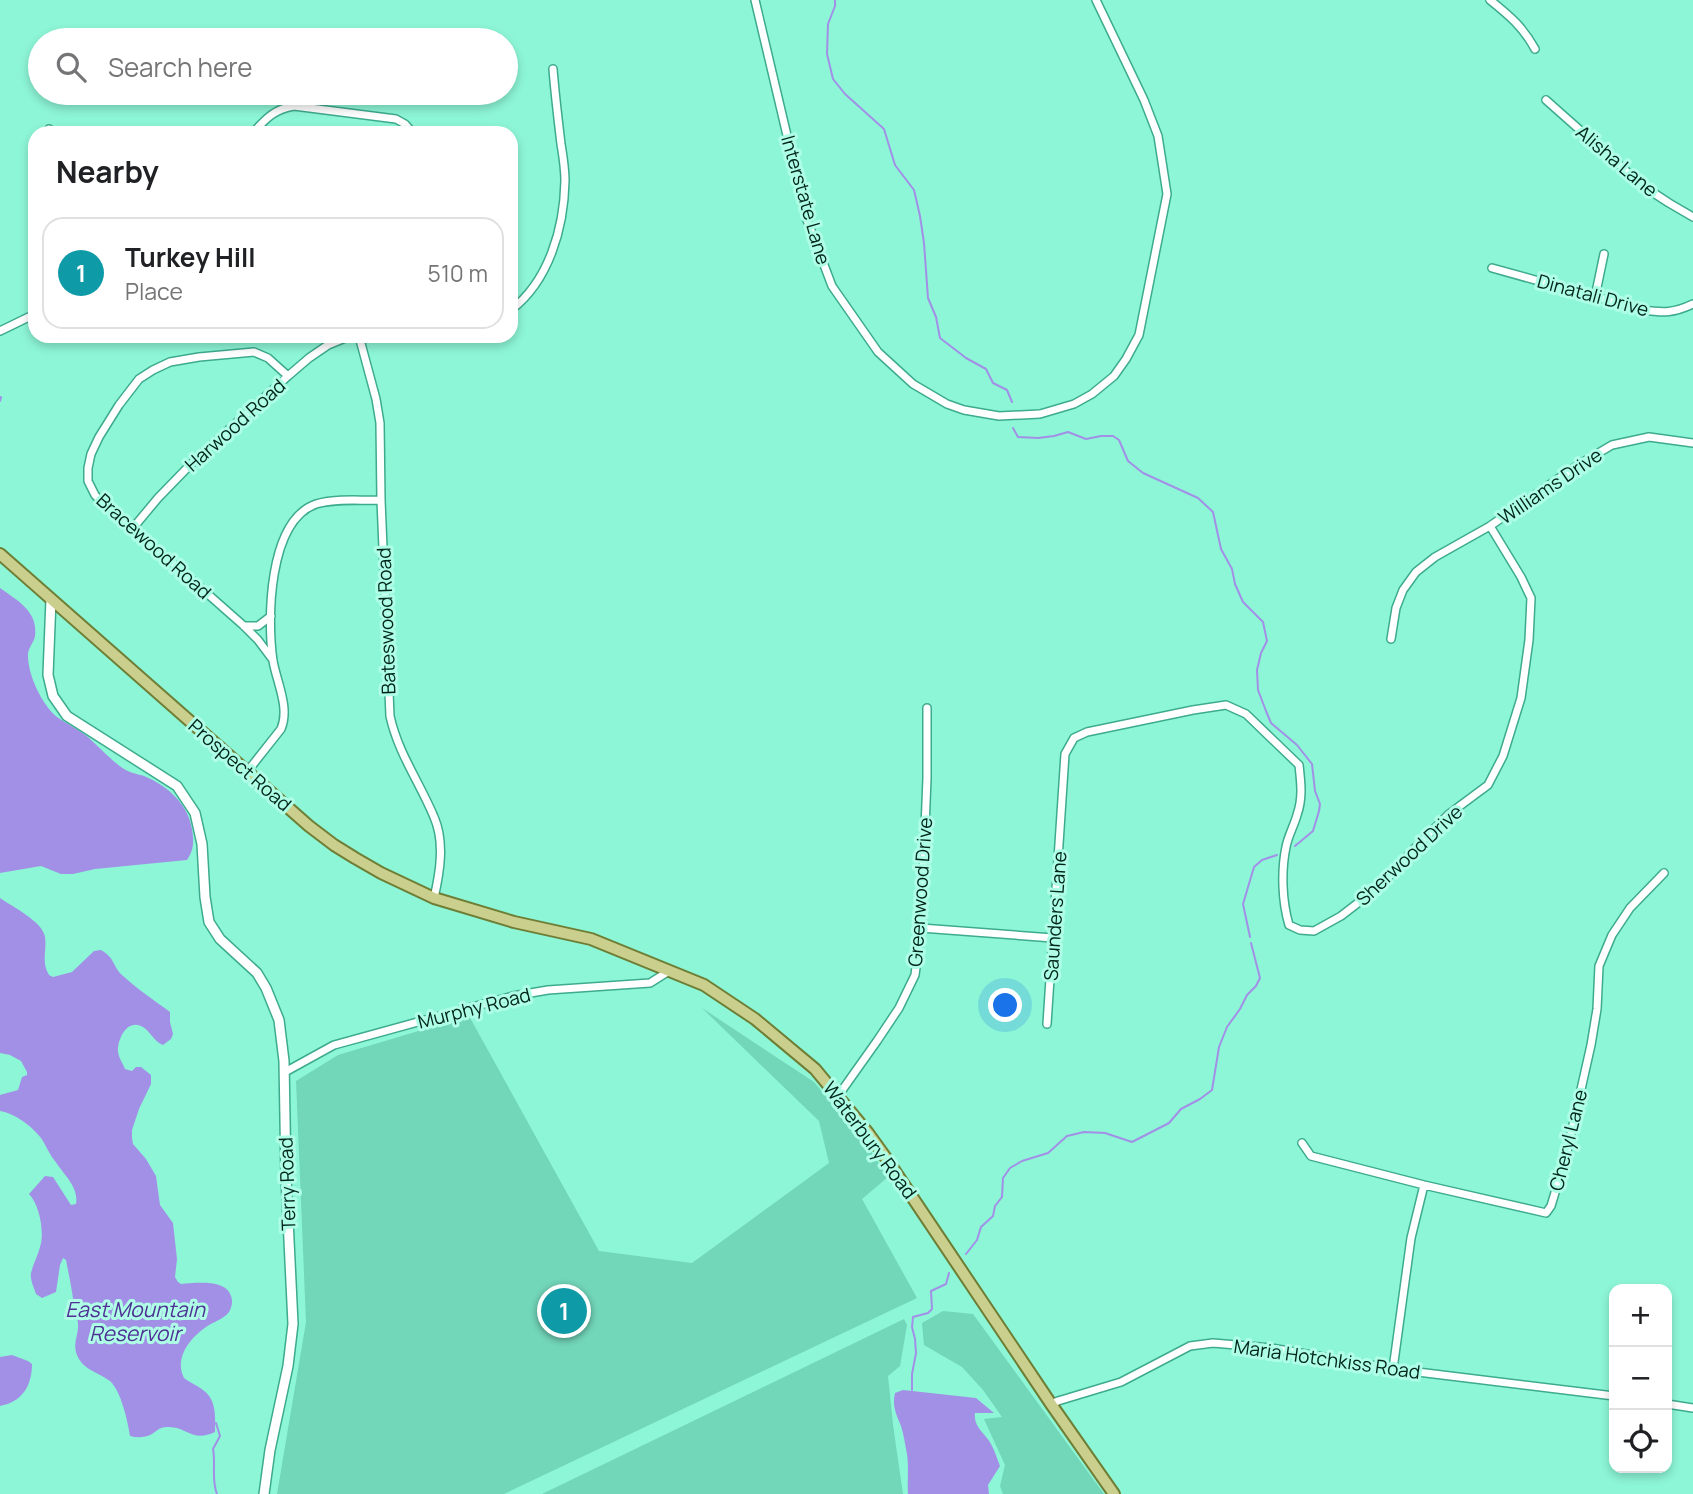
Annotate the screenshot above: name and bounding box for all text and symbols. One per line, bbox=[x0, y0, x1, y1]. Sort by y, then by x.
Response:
search box bbox=[28, 28, 518, 105]
icon: search bbox=[52, 48, 90, 86]
text: Search here bbox=[108, 49, 253, 85]
street label: Alisha Lane bbox=[1571, 119, 1663, 203]
street label: Interstate Lane bbox=[775, 132, 837, 268]
text: Nearby bbox=[56, 151, 159, 192]
text: Turkey Hill bbox=[125, 239, 256, 275]
text: 1 bbox=[76, 257, 86, 289]
text: 510 m bbox=[428, 257, 488, 289]
street label: Dinatali Drive bbox=[1534, 268, 1652, 322]
text: Place bbox=[125, 275, 183, 307]
street label: Harwood Road bbox=[179, 373, 291, 477]
street label: Williams Drive bbox=[1493, 442, 1607, 530]
street label: Bracewood Road bbox=[91, 487, 217, 605]
street label: Bateswood Road bbox=[370, 547, 402, 695]
street label: Prospect Road bbox=[183, 713, 297, 817]
street label: Sherwood Drive bbox=[1350, 799, 1468, 911]
street label: Greenwood Drive bbox=[902, 817, 938, 967]
street label: Saunders Lane bbox=[1037, 850, 1073, 982]
street label: Murphy Road bbox=[415, 981, 533, 1035]
your location bbox=[988, 988, 1022, 1022]
street label: Waterbury Road bbox=[817, 1076, 923, 1204]
street label: Cheryl Lane bbox=[1543, 1087, 1593, 1193]
street label: Terry Road bbox=[272, 1137, 302, 1231]
map controls bbox=[1609, 1284, 1672, 1473]
button: + bbox=[1609, 1284, 1672, 1347]
pin: 1 bbox=[541, 1285, 587, 1337]
water label: East Mountain Reservoir bbox=[65, 1295, 206, 1347]
street label: Maria Hotchkiss Road bbox=[1232, 1333, 1422, 1385]
button: − bbox=[1609, 1347, 1672, 1410]
button: locate bbox=[1609, 1410, 1672, 1473]

